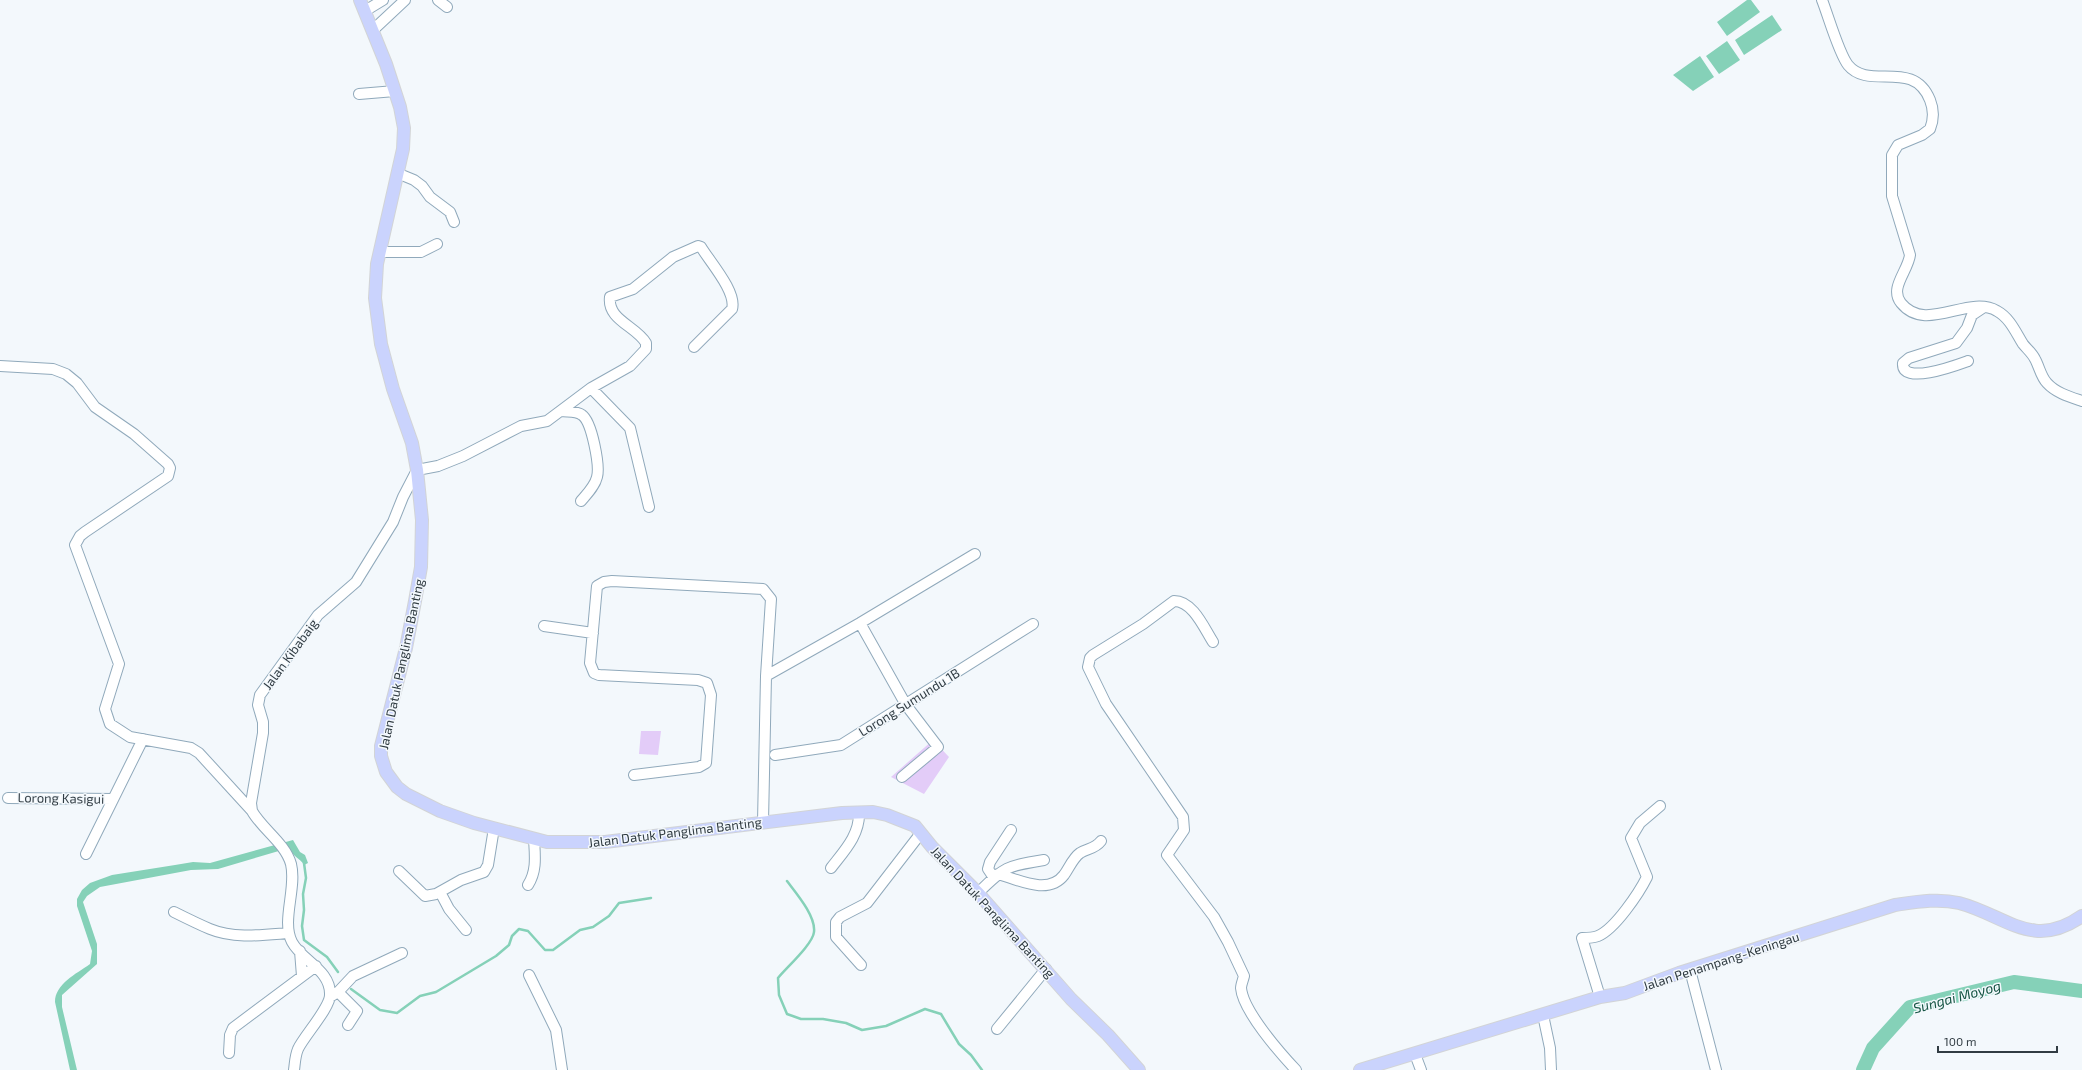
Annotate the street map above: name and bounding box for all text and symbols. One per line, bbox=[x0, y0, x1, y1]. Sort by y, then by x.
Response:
street label: Jalan Datuk Panglima Banting bbox=[375, 577, 427, 751]
street label: Jalan Kibabaig bbox=[259, 616, 321, 692]
street label: Lorong Sumundu 1B bbox=[855, 664, 963, 740]
street label: Lorong Kasigui bbox=[18, 789, 104, 807]
street label: Jalan Datuk Panglima Banting bbox=[588, 813, 762, 851]
street label: Jalan Datuk Panglima Banting bbox=[928, 843, 1058, 981]
street label: Jalan Penampang-Keningau bbox=[1641, 928, 1801, 994]
water label: Sungai Moyog bbox=[1911, 977, 2003, 1016]
scale bar bbox=[1938, 1028, 2057, 1054]
text: 100 m bbox=[1944, 1034, 1976, 1048]

